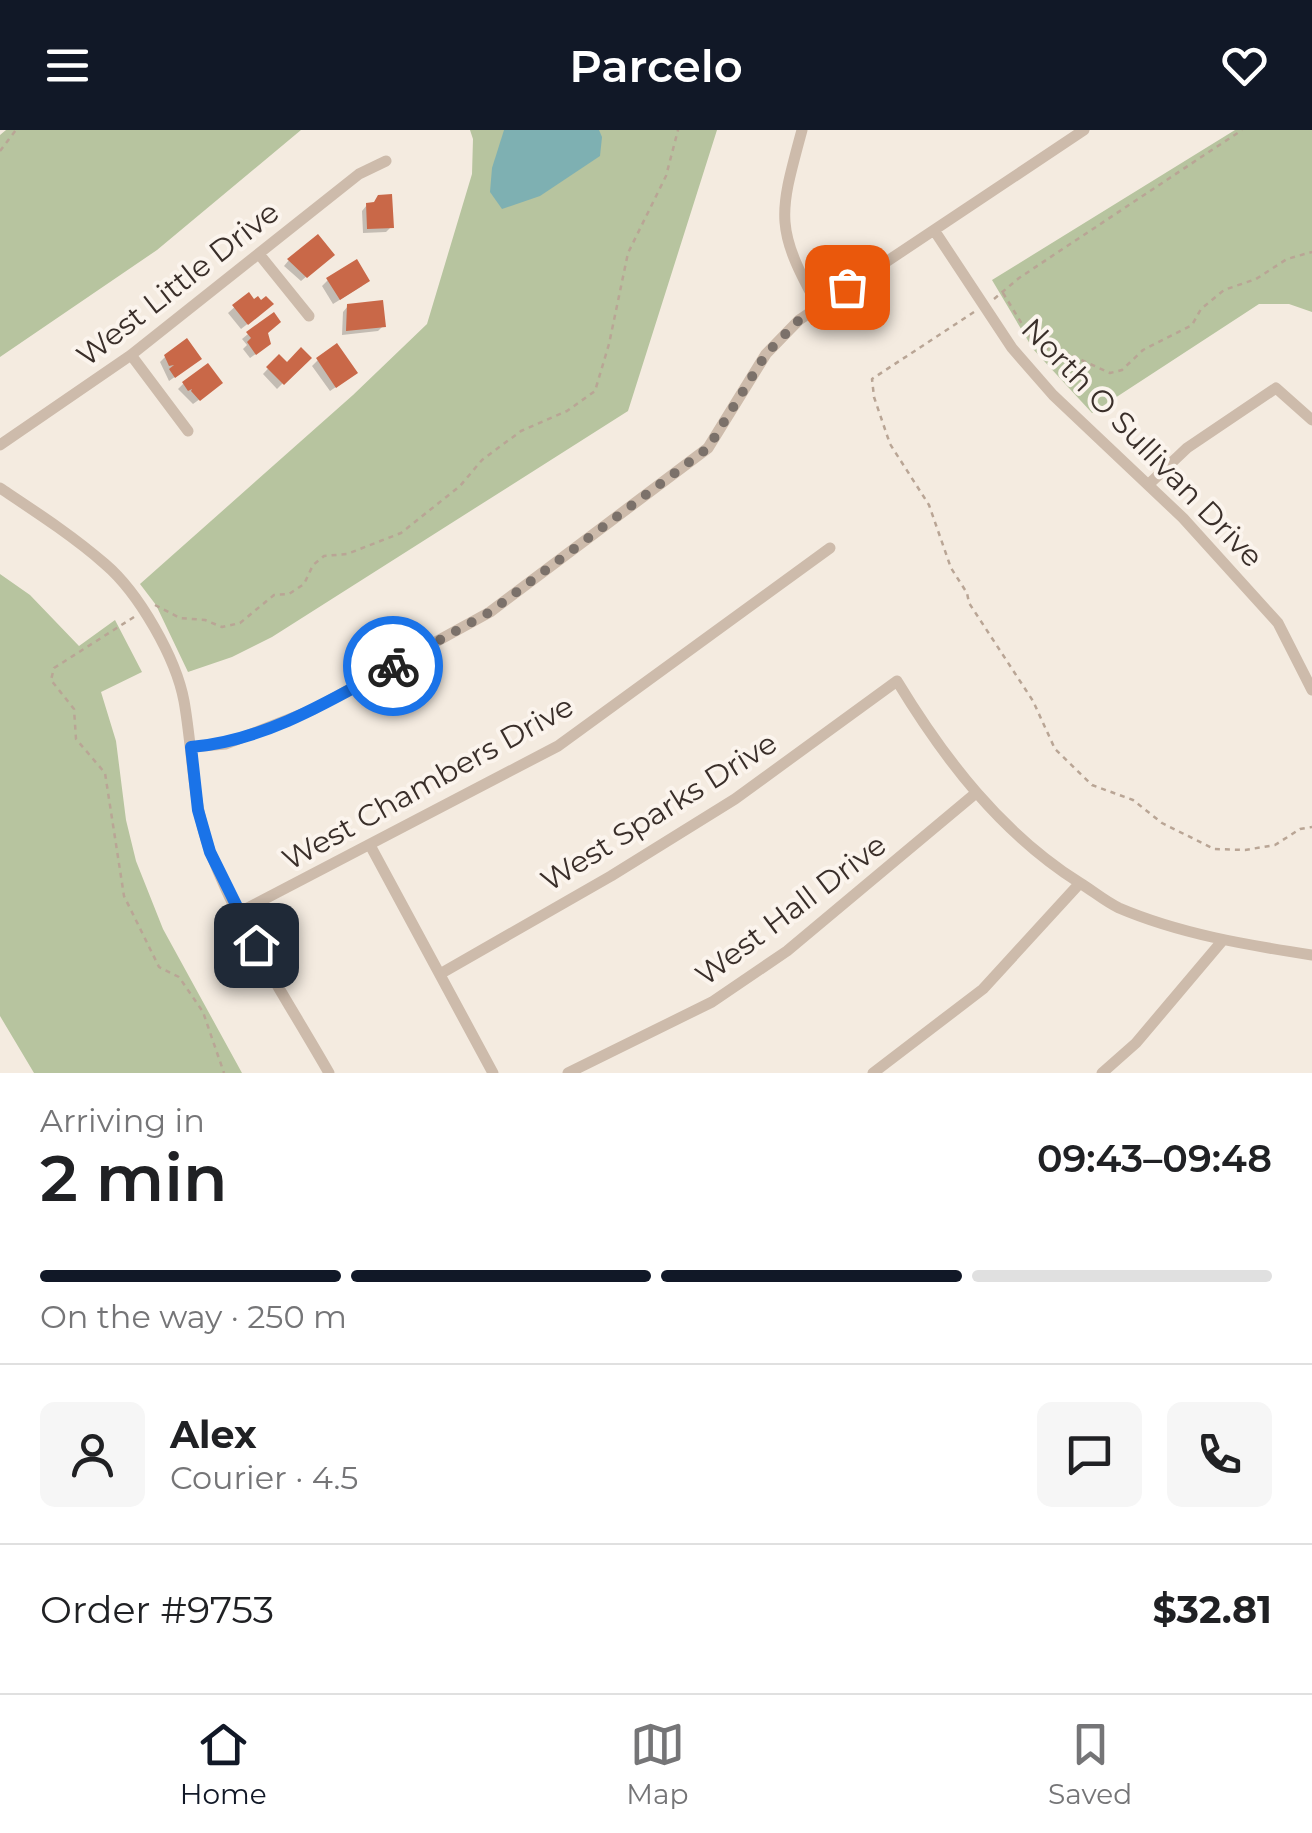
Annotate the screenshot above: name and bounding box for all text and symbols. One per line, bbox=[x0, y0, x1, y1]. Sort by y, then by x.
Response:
icon: menu bbox=[40, 38, 95, 93]
text: Parcelo bbox=[569, 38, 743, 93]
icon: heart bbox=[1217, 38, 1272, 93]
street label: West Little Drive bbox=[69, 193, 286, 374]
pin bbox=[805, 245, 890, 330]
icon: bag bbox=[820, 260, 875, 315]
street label: North O Sullivan Drive bbox=[1014, 310, 1271, 575]
courier bbox=[343, 616, 443, 716]
icon: bike bbox=[366, 639, 421, 694]
street label: West Chambers Drive bbox=[276, 687, 580, 878]
street label: West Sparks Drive bbox=[534, 724, 784, 899]
street label: West Hall Drive bbox=[688, 826, 893, 993]
pin bbox=[214, 903, 299, 988]
icon: home bbox=[229, 918, 284, 973]
text: Arriving in bbox=[40, 1101, 205, 1140]
text: 09:43–09:48 bbox=[1037, 1135, 1272, 1182]
text: 2 min bbox=[40, 1138, 228, 1217]
text: On the way · 250 m bbox=[40, 1297, 347, 1336]
button: person bbox=[40, 1402, 145, 1507]
button: chat bbox=[1037, 1402, 1142, 1507]
button: phone bbox=[1167, 1402, 1272, 1507]
text: Alex bbox=[170, 1411, 257, 1458]
text: Courier · 4.5 bbox=[170, 1458, 358, 1497]
text: Order #9753 bbox=[40, 1586, 274, 1633]
text: $32.81 bbox=[1152, 1586, 1272, 1633]
tab: Home bbox=[180, 1717, 267, 1811]
tab: Map bbox=[626, 1717, 689, 1811]
tab: Saved bbox=[1048, 1717, 1132, 1811]

